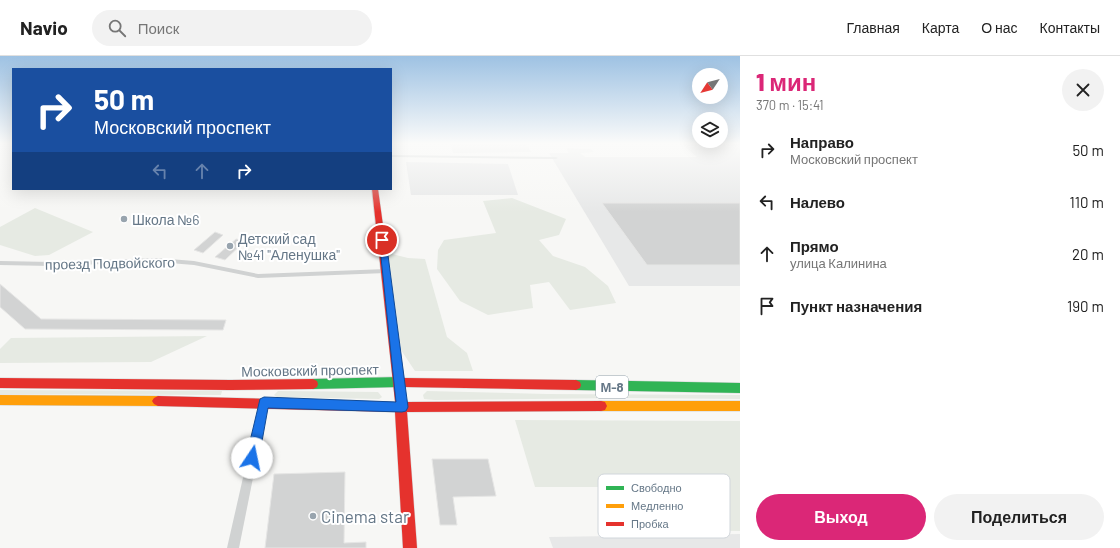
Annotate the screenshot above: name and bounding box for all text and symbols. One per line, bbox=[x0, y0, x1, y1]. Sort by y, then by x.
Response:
search box bbox=[92, 10, 372, 46]
text: Navio bbox=[20, 16, 68, 39]
icon: search bbox=[106, 17, 128, 39]
text: Поиск bbox=[138, 19, 179, 37]
text: Главная bbox=[847, 19, 900, 36]
text: Карта bbox=[922, 19, 959, 36]
text: О нас bbox=[981, 19, 1018, 36]
text: Контакты bbox=[1040, 19, 1100, 36]
text: 1 мин bbox=[756, 67, 816, 96]
north arrow bbox=[692, 68, 728, 104]
map controls bbox=[692, 68, 728, 148]
button: close bbox=[1062, 69, 1104, 111]
text: 50 m bbox=[94, 82, 154, 116]
icon: right bbox=[28, 84, 80, 136]
text: 370 m · 15:41 bbox=[756, 97, 824, 113]
button: layers bbox=[692, 112, 728, 148]
text: Московский проспект bbox=[94, 116, 271, 138]
text: Направо bbox=[790, 133, 854, 151]
icon: right bbox=[756, 139, 778, 161]
text: 50 m bbox=[1072, 141, 1104, 159]
text: Московский проспект bbox=[790, 151, 918, 167]
icon: left bbox=[149, 160, 171, 182]
icon: ahead bbox=[191, 160, 213, 182]
icon: right bbox=[233, 160, 255, 182]
icon: left bbox=[756, 191, 778, 213]
text: Налево bbox=[790, 193, 845, 211]
text: 110 m bbox=[1070, 193, 1104, 211]
place label: Школа №6 bbox=[132, 211, 200, 228]
marker: Школа №6 bbox=[119, 214, 129, 224]
pin bbox=[365, 223, 399, 257]
icon: arrive bbox=[371, 229, 393, 251]
place label: Детский сад №41 "Аленушка" bbox=[238, 230, 340, 263]
text: Прямо bbox=[790, 237, 839, 255]
marker: Детский сад №41 "Аленушка" bbox=[225, 241, 235, 251]
icon: ahead bbox=[756, 243, 778, 265]
text: 20 m bbox=[1072, 245, 1104, 263]
street label: проезд Подвойского bbox=[45, 253, 175, 273]
text: улица Калинина bbox=[790, 255, 887, 271]
icon: arrive bbox=[756, 295, 778, 317]
text: Пункт назначения bbox=[790, 297, 922, 315]
text: 190 m bbox=[1067, 297, 1104, 315]
street label: Московский проспект bbox=[241, 360, 380, 380]
road number: М-8 bbox=[596, 376, 628, 398]
position arrow bbox=[231, 437, 273, 479]
legend bbox=[598, 474, 730, 538]
text: Свободно bbox=[631, 481, 682, 494]
button: Выход bbox=[756, 494, 926, 540]
button: Поделиться bbox=[934, 494, 1104, 540]
text: Медленно bbox=[631, 499, 683, 512]
place label: Cinema star bbox=[321, 506, 409, 526]
marker: Cinema star bbox=[308, 511, 318, 521]
text: Пробка bbox=[631, 517, 669, 530]

